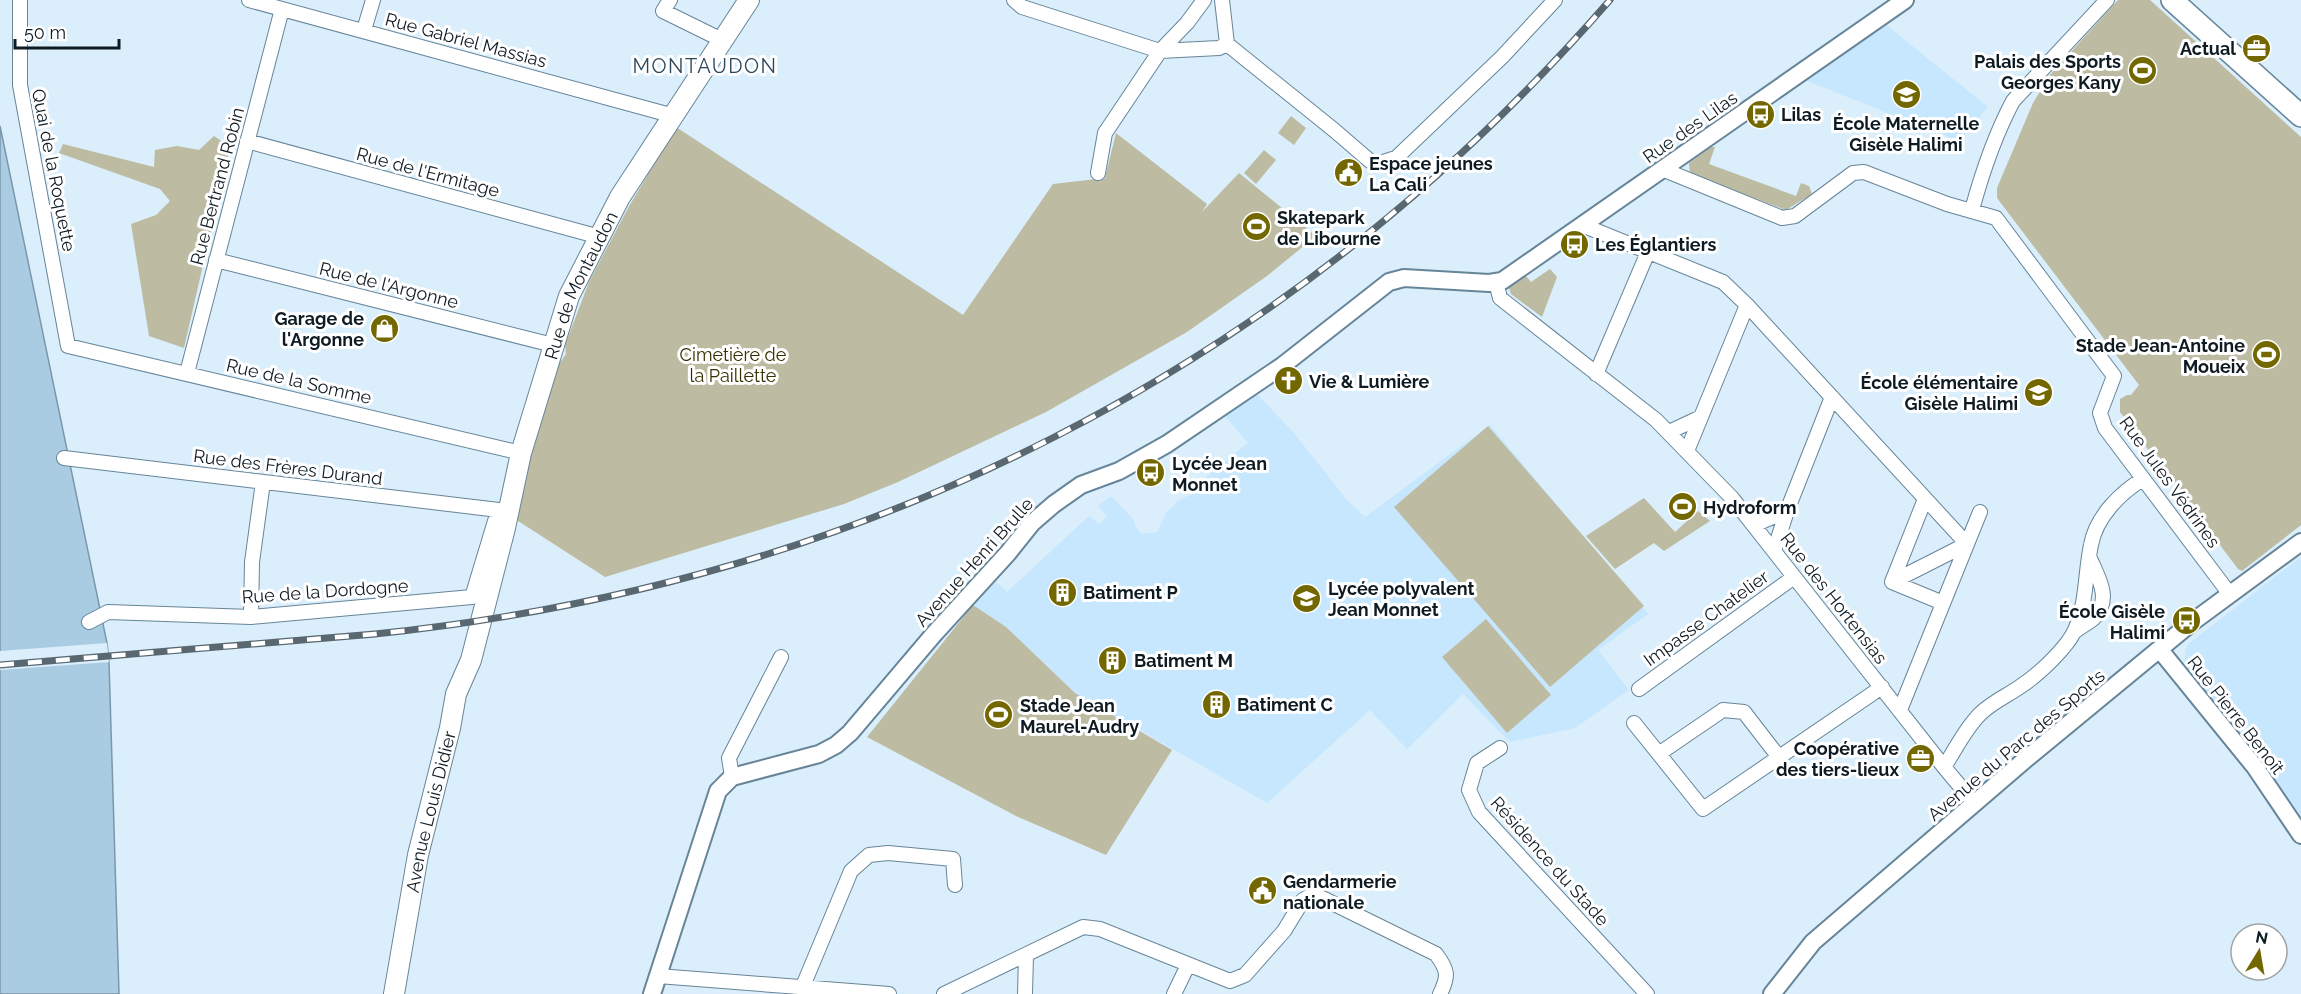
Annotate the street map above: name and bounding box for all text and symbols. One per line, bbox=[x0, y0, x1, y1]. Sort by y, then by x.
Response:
street label: Rue Gabriel Massias bbox=[383, 8, 549, 72]
scale bar bbox=[15, 12, 118, 50]
text: 50 m bbox=[24, 22, 66, 43]
office icon: Actual bbox=[2241, 32, 2273, 64]
place label: Actual bbox=[2180, 38, 2236, 59]
place label: Palais des Sports Georges Kany bbox=[1974, 51, 2121, 93]
district label: MONTAUDON bbox=[632, 54, 778, 78]
sports icon: Palais des Sports Georges Kany bbox=[2126, 55, 2158, 87]
school or university icon: École Maternelle Gisèle Halimi bbox=[1890, 78, 1922, 110]
street label: Quai de la Roquette bbox=[28, 87, 80, 253]
street label: Rue des Lilas bbox=[1639, 87, 1741, 167]
bus stop icon: Lilas bbox=[1744, 98, 1776, 130]
place label: Lilas bbox=[1781, 104, 1821, 125]
street label: Rue Bertrand Robin bbox=[186, 105, 248, 267]
place label: École Maternelle Gisèle Halimi bbox=[1833, 113, 1979, 155]
street label: Rue de l'Ermitage bbox=[354, 143, 502, 201]
place label: Espace jeunes La Cali bbox=[1369, 153, 1493, 195]
public building icon: Espace jeunes La Cali bbox=[1332, 157, 1364, 189]
place label: Skatepark de Libourne bbox=[1277, 207, 1381, 249]
street label: Rue de Montaudon bbox=[540, 208, 621, 362]
sports icon: Skatepark de Libourne bbox=[1240, 211, 1272, 243]
bus stop icon: Les Églantiers bbox=[1558, 228, 1590, 260]
place label: Les Églantiers bbox=[1595, 234, 1717, 255]
street label: Rue de l'Argonne bbox=[317, 258, 461, 313]
place label: Garage de l'Argonne bbox=[274, 308, 364, 350]
shop icon: Garage de l'Argonne bbox=[369, 312, 401, 344]
place label: Stade Jean-Antoine Moueix bbox=[2076, 335, 2245, 377]
sports icon: Stade Jean-Antoine Moueix bbox=[2250, 339, 2282, 371]
park label: Cimetière de la Paillette bbox=[680, 344, 787, 386]
street label: Rue de la Somme bbox=[224, 354, 374, 408]
church icon: Vie & Lumière bbox=[1272, 365, 1304, 397]
place label: Vie & Lumière bbox=[1309, 371, 1430, 392]
place label: École élémentaire Gisèle Halimi bbox=[1861, 372, 2018, 414]
school or university icon: École élémentaire Gisèle Halimi bbox=[2023, 376, 2055, 408]
street label: Rue Jules Védrines bbox=[2115, 412, 2225, 552]
street label: Rue des Frères Durand bbox=[192, 445, 384, 489]
place label: Lycée Jean Monnet bbox=[1172, 453, 1267, 495]
bus stop icon: Lycée Jean Monnet bbox=[1135, 457, 1167, 489]
sports icon: Hydroform bbox=[1666, 491, 1698, 523]
street label: Avenue Henri Brulle bbox=[911, 493, 1038, 631]
place label: Hydroform bbox=[1703, 497, 1796, 518]
street label: Rue des Hortensias bbox=[1776, 528, 1892, 668]
street label: Impasse Chatelier bbox=[1639, 565, 1773, 670]
street label: Rue de la Dordogne bbox=[241, 575, 409, 607]
building icon: Batiment P bbox=[1046, 576, 1078, 608]
place label: Lycée polyvalent Jean Monnet bbox=[1328, 578, 1475, 620]
place label: Batiment P bbox=[1083, 582, 1178, 603]
school or university icon: Lycée polyvalent Jean Monnet bbox=[1291, 582, 1323, 614]
place label: École Gisèle Halimi bbox=[2059, 601, 2165, 643]
bus stop icon: École Gisèle Halimi bbox=[2170, 605, 2202, 637]
building icon: Batiment M bbox=[1097, 644, 1129, 676]
place label: Batiment M bbox=[1134, 650, 1233, 671]
street label: Rue Pierre Benoît bbox=[2183, 652, 2289, 778]
street label: Avenue du Parc des Sports bbox=[1923, 665, 2109, 825]
building icon: Batiment C bbox=[1200, 688, 1232, 720]
place label: Batiment C bbox=[1237, 694, 1333, 715]
place label: Stade Jean Maurel-Audry bbox=[1020, 695, 1139, 737]
sports icon: Stade Jean Maurel-Audry bbox=[983, 699, 1015, 731]
street label: Avenue Louis Didier bbox=[401, 728, 460, 894]
place label: Coopérative des tiers-lieux bbox=[1776, 738, 1899, 780]
office icon: Coopérative des tiers-lieux bbox=[1904, 742, 1936, 774]
street label: Résidence du Stade bbox=[1486, 792, 1614, 930]
place label: Gendarmerie nationale bbox=[1283, 871, 1397, 913]
public building icon: Gendarmerie nationale bbox=[1246, 875, 1278, 907]
north arrow bbox=[2229, 922, 2289, 982]
text: N bbox=[2254, 927, 2270, 948]

